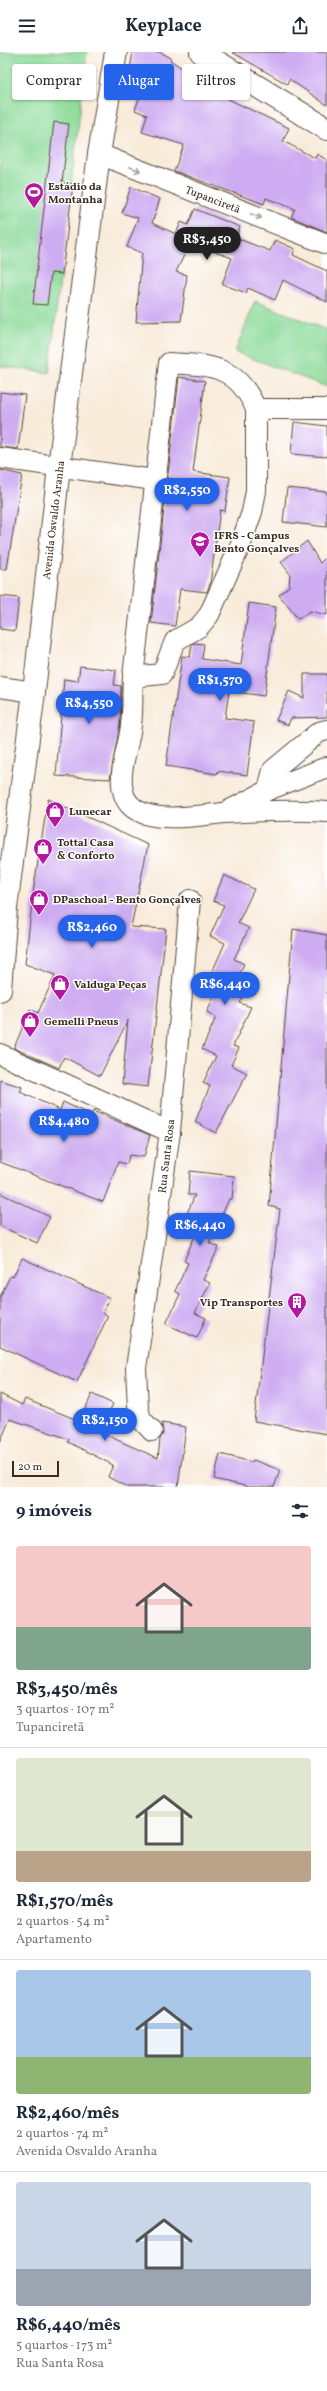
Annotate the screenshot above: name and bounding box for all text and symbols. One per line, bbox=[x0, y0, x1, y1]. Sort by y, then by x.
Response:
text: Keyplace bbox=[125, 14, 202, 39]
icon: menu bbox=[16, 15, 38, 37]
icon: share bbox=[289, 15, 311, 37]
chip: Comprar bbox=[12, 64, 96, 100]
chip: Alugar bbox=[104, 64, 174, 100]
chip: Filtros bbox=[182, 64, 250, 100]
one-way arrow bbox=[129, 165, 141, 173]
place label: Estádio da Montanha bbox=[48, 180, 102, 208]
sports icon: Estádio da Montanha bbox=[23, 181, 45, 209]
street label: Tupanciretã bbox=[183, 183, 243, 218]
one-way arrow bbox=[250, 213, 262, 221]
pin: R$3,450 bbox=[170, 227, 244, 261]
text: R$3,450 bbox=[183, 231, 231, 249]
street label: Avenida Osvaldo Aranha bbox=[40, 459, 69, 580]
pin: R$2,550 bbox=[150, 478, 224, 512]
text: R$2,550 bbox=[163, 482, 211, 500]
place label: IFRS - Campus Bento Gonçalves bbox=[214, 529, 299, 557]
school or university icon: IFRS - Campus Bento Gonçalves bbox=[189, 530, 211, 558]
pin: R$1,570 bbox=[183, 668, 257, 702]
text: R$1,570 bbox=[197, 672, 243, 690]
pin: R$4,550 bbox=[52, 691, 126, 725]
text: R$4,550 bbox=[65, 695, 113, 713]
shop icon: Lunecar bbox=[44, 800, 66, 828]
place label: Lunecar bbox=[69, 805, 112, 820]
place label: Tottal Casa & Conforto bbox=[57, 836, 114, 864]
shop icon: Tottal Casa & Conforto bbox=[32, 837, 54, 865]
shop icon: DPaschoal - Bento Gonçalves bbox=[28, 888, 50, 916]
place label: DPaschoal - Bento Gonçalves bbox=[53, 893, 201, 908]
pin: R$2,460 bbox=[55, 915, 129, 949]
text: R$2,460 bbox=[67, 919, 117, 937]
pin: R$6,440 bbox=[188, 972, 262, 1006]
shop icon: Valduga Peças bbox=[49, 973, 71, 1001]
text: R$6,440 bbox=[200, 976, 250, 994]
place label: Valduga Peças bbox=[74, 978, 147, 993]
shop icon: Gemelli Pneus bbox=[19, 1010, 41, 1038]
place label: Gemelli Pneus bbox=[44, 1015, 119, 1030]
pin: R$4,480 bbox=[27, 1109, 101, 1143]
text: R$4,480 bbox=[39, 1113, 89, 1131]
street label: Rua Santa Rosa bbox=[156, 1118, 180, 1194]
pin: R$6,440 bbox=[163, 1213, 237, 1247]
text: R$6,440 bbox=[175, 1217, 225, 1235]
building icon: Vip Transportes bbox=[286, 1291, 308, 1319]
place label: Vip Transportes bbox=[200, 1296, 283, 1311]
pin: R$2,150 bbox=[68, 1408, 142, 1442]
text: R$2,150 bbox=[82, 1412, 128, 1430]
scale bar bbox=[12, 1459, 59, 1478]
text: 20 m bbox=[18, 1460, 42, 1475]
text: 9 imóveis bbox=[16, 1500, 92, 1523]
icon: filters bbox=[289, 1500, 311, 1522]
icon: home bbox=[128, 1572, 200, 1644]
text: R$3,450/mês bbox=[16, 1678, 118, 1701]
text: 3 quartos · 107 m² bbox=[16, 1701, 114, 1719]
text: Tupanciretã bbox=[16, 1719, 84, 1737]
icon: home bbox=[128, 1784, 200, 1856]
text: R$1,570/mês bbox=[16, 1890, 113, 1913]
text: 2 quartos · 54 m² bbox=[16, 1913, 110, 1931]
text: Apartamento bbox=[16, 1931, 92, 1949]
icon: home bbox=[128, 1996, 200, 2068]
text: R$2,460/mês bbox=[16, 2102, 119, 2125]
text: 2 quartos · 74 m² bbox=[16, 2125, 108, 2143]
text: Avenida Osvaldo Aranha bbox=[16, 2143, 157, 2161]
icon: home bbox=[128, 2208, 200, 2280]
text: R$6,440/mês bbox=[16, 2314, 121, 2337]
text: 5 quartos · 173 m² bbox=[16, 2337, 112, 2355]
text: Rua Santa Rosa bbox=[16, 2355, 104, 2373]

